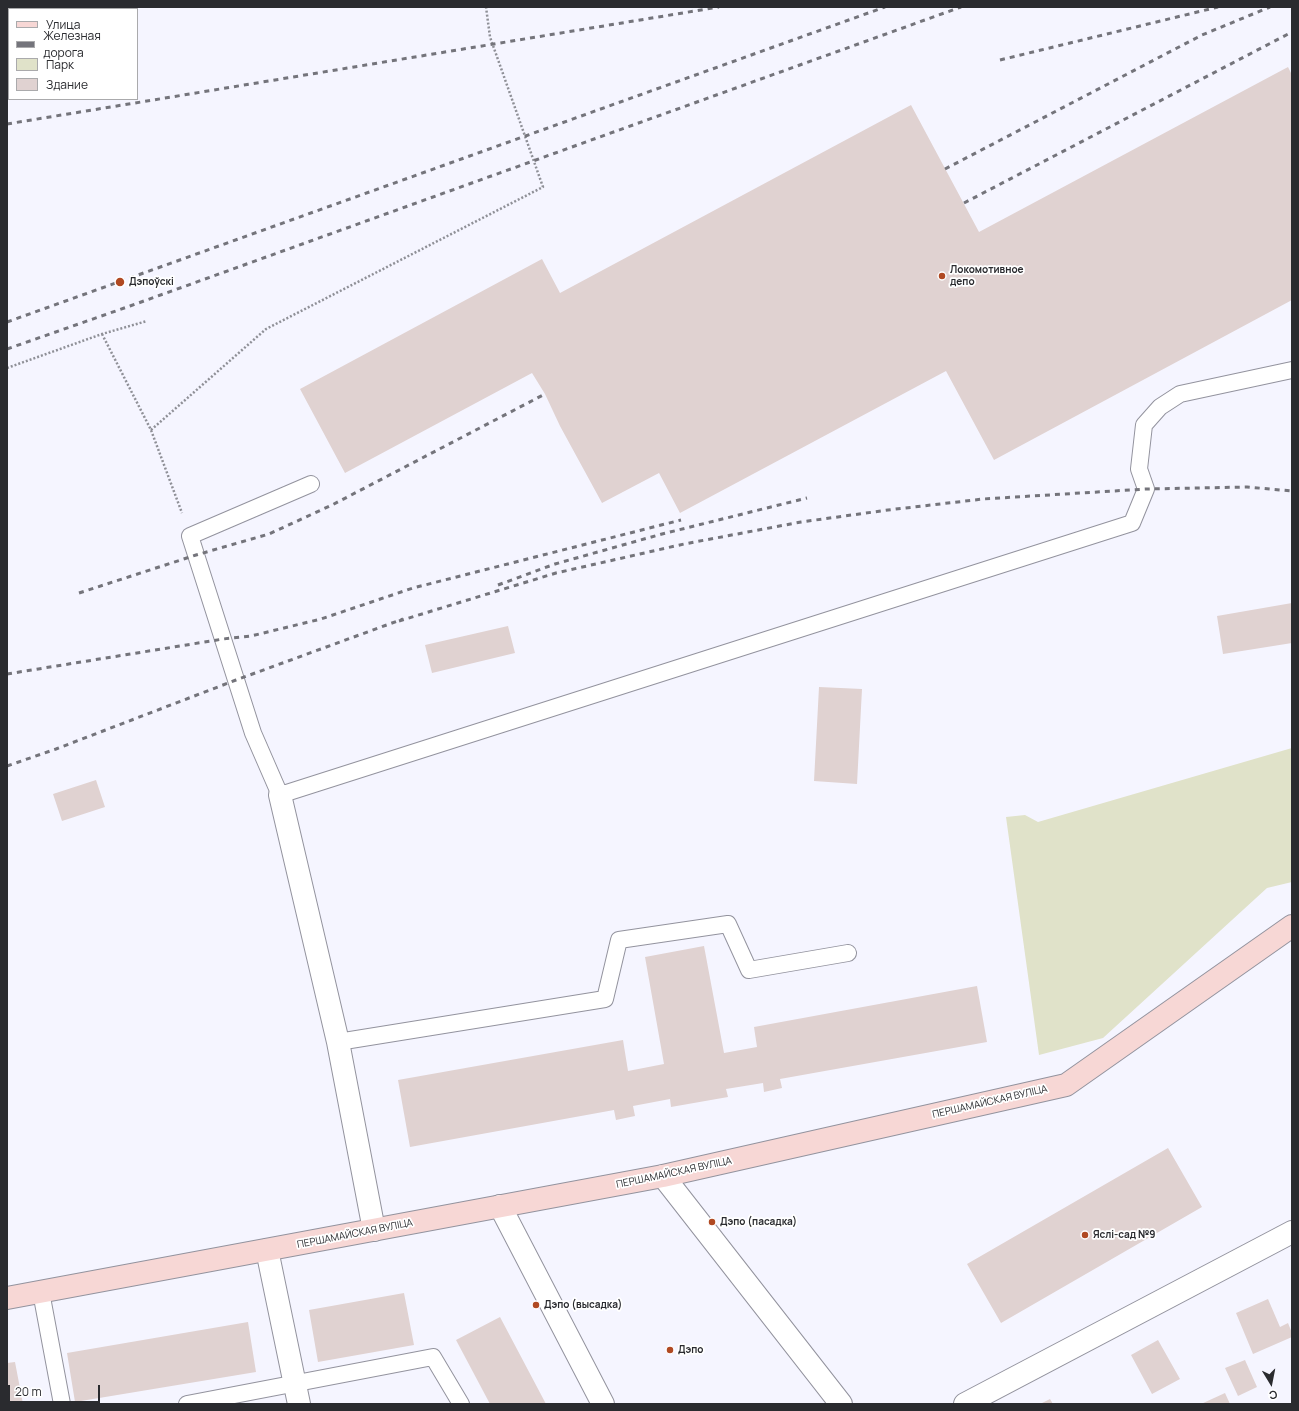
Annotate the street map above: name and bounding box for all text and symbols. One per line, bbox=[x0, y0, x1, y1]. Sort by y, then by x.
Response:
legend bbox=[8, 8, 138, 100]
text: Улица bbox=[46, 16, 80, 33]
text: Железная дорога bbox=[43, 27, 101, 61]
text: Парк bbox=[46, 56, 74, 73]
text: Здание bbox=[46, 76, 88, 93]
place label: Локомотивное депо bbox=[950, 264, 1024, 288]
marker: Локомотивное депо bbox=[937, 271, 947, 281]
marker: Дэпоўскі bbox=[114, 276, 126, 288]
place label: Дэпоўскі bbox=[129, 276, 174, 288]
street label: ПЕРШАМАЙСКАЯ ВУЛІЦА bbox=[931, 1083, 1049, 1121]
street label: ПЕРШАМАЙСКАЯ ВУЛІЦА bbox=[615, 1155, 733, 1191]
place label: Дэпо (пасадка) bbox=[720, 1216, 797, 1228]
street label: ПЕРШАМАЙСКАЯ ВУЛІЦА bbox=[296, 1217, 414, 1251]
marker: Дэпо (пасадка) bbox=[707, 1217, 717, 1227]
place label: Яслі-сад №9 bbox=[1093, 1229, 1156, 1241]
marker: Яслі-сад №9 bbox=[1080, 1230, 1090, 1240]
place label: Дэпо (высадка) bbox=[544, 1299, 622, 1311]
marker: Дэпо (высадка) bbox=[531, 1300, 541, 1310]
place label: Дэпо bbox=[678, 1344, 704, 1356]
marker: Дэпо bbox=[665, 1345, 675, 1355]
north arrow bbox=[1251, 1363, 1291, 1403]
scale bar bbox=[10, 1377, 102, 1403]
text: 20 m bbox=[15, 1383, 42, 1400]
text: С bbox=[1268, 1387, 1278, 1403]

